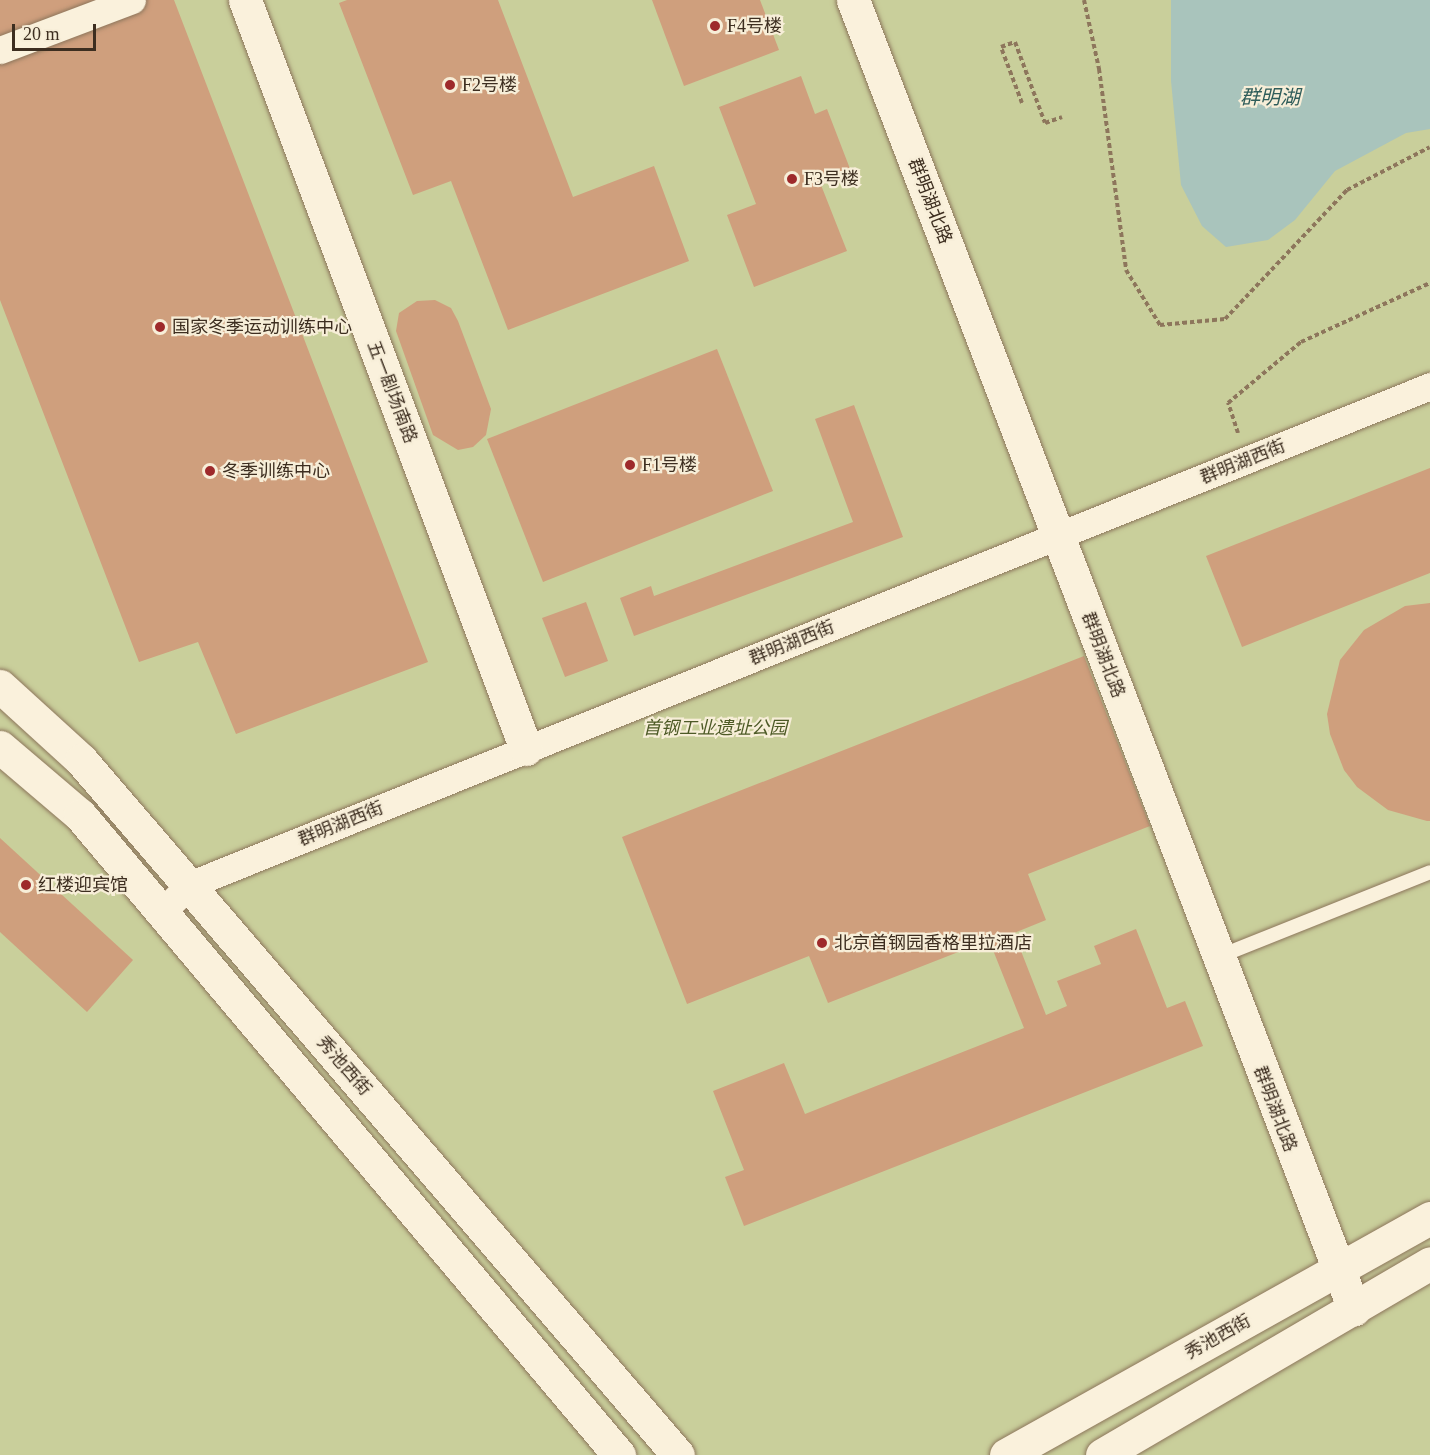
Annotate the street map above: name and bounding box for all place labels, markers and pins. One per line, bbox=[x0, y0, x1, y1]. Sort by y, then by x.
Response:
place label: F4号楼 bbox=[727, 15, 782, 37]
marker: F4号楼 bbox=[708, 19, 722, 33]
place label: F2号楼 bbox=[462, 74, 517, 96]
marker: F2号楼 bbox=[443, 78, 457, 92]
place label: F3号楼 bbox=[804, 168, 859, 190]
marker: F3号楼 bbox=[785, 172, 799, 186]
place label: 国家冬季运动训练中心 bbox=[172, 316, 352, 338]
marker: 国家冬季运动训练中心 bbox=[153, 320, 167, 334]
place label: F1号楼 bbox=[642, 454, 697, 476]
marker: F1号楼 bbox=[623, 458, 637, 472]
place label: 冬季训练中心 bbox=[222, 460, 330, 482]
marker: 冬季训练中心 bbox=[203, 464, 217, 478]
place label: 红楼迎宾馆 bbox=[38, 874, 128, 896]
marker: 红楼迎宾馆 bbox=[19, 878, 33, 892]
place label: 北京首钢园香格里拉酒店 bbox=[834, 932, 1032, 954]
marker: 北京首钢园香格里拉酒店 bbox=[815, 936, 829, 950]

